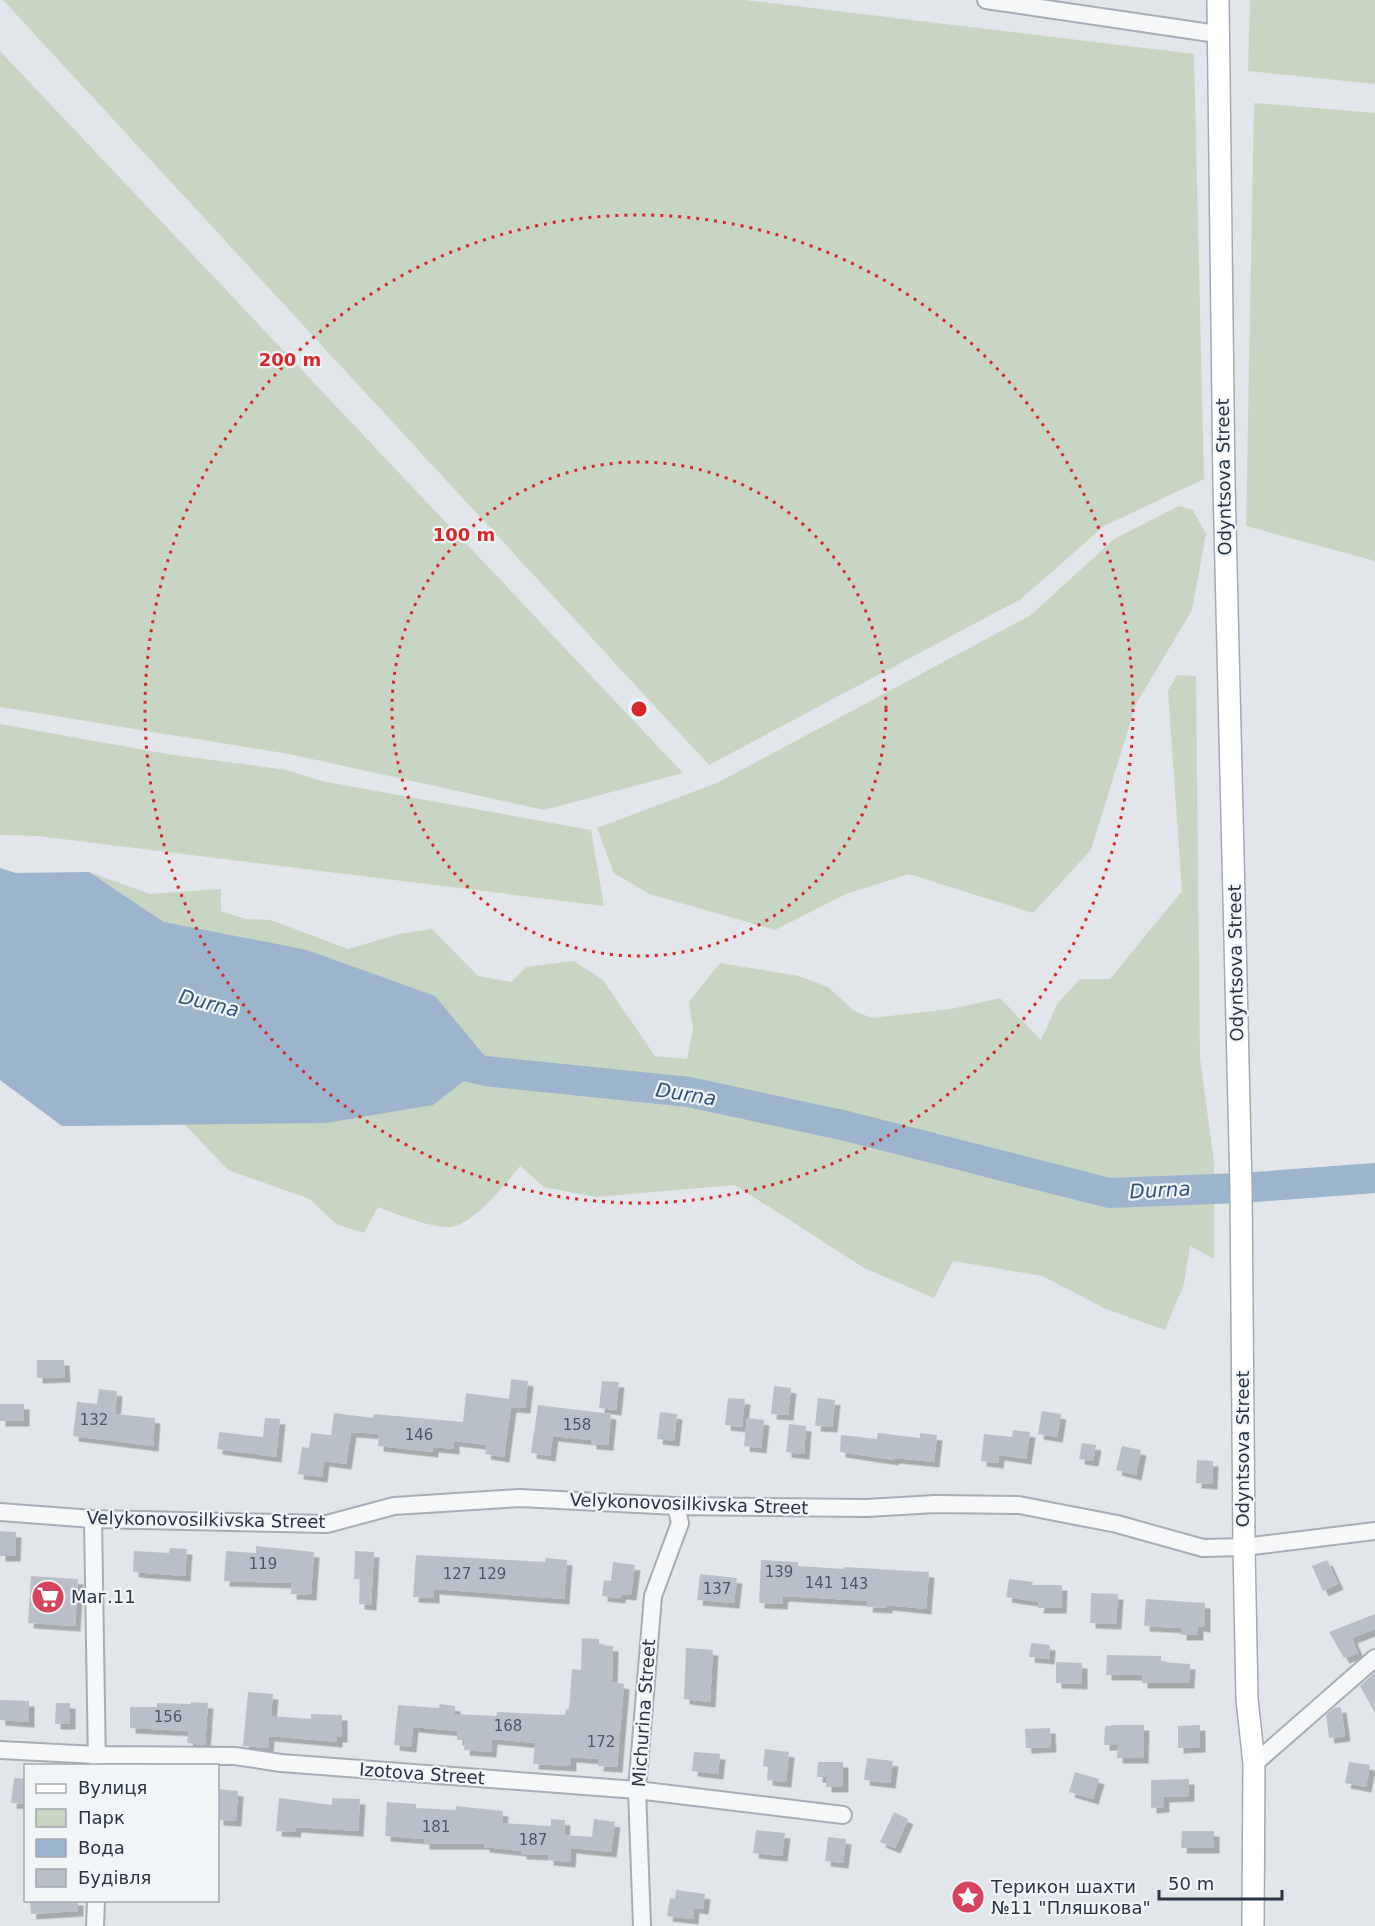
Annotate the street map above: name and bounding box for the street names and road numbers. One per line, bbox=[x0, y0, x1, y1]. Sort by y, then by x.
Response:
street label: Odyntsova Street bbox=[1212, 398, 1235, 556]
street label: Odyntsova Street bbox=[1224, 884, 1247, 1042]
street label: Odyntsova Street bbox=[1232, 1370, 1253, 1528]
street label: Velykonovosilkivska Street bbox=[569, 1489, 809, 1518]
street label: Velykonovosilkivska Street bbox=[86, 1507, 326, 1532]
street label: Michurina Street bbox=[628, 1638, 659, 1788]
street label: Izotova Street bbox=[358, 1759, 486, 1788]

